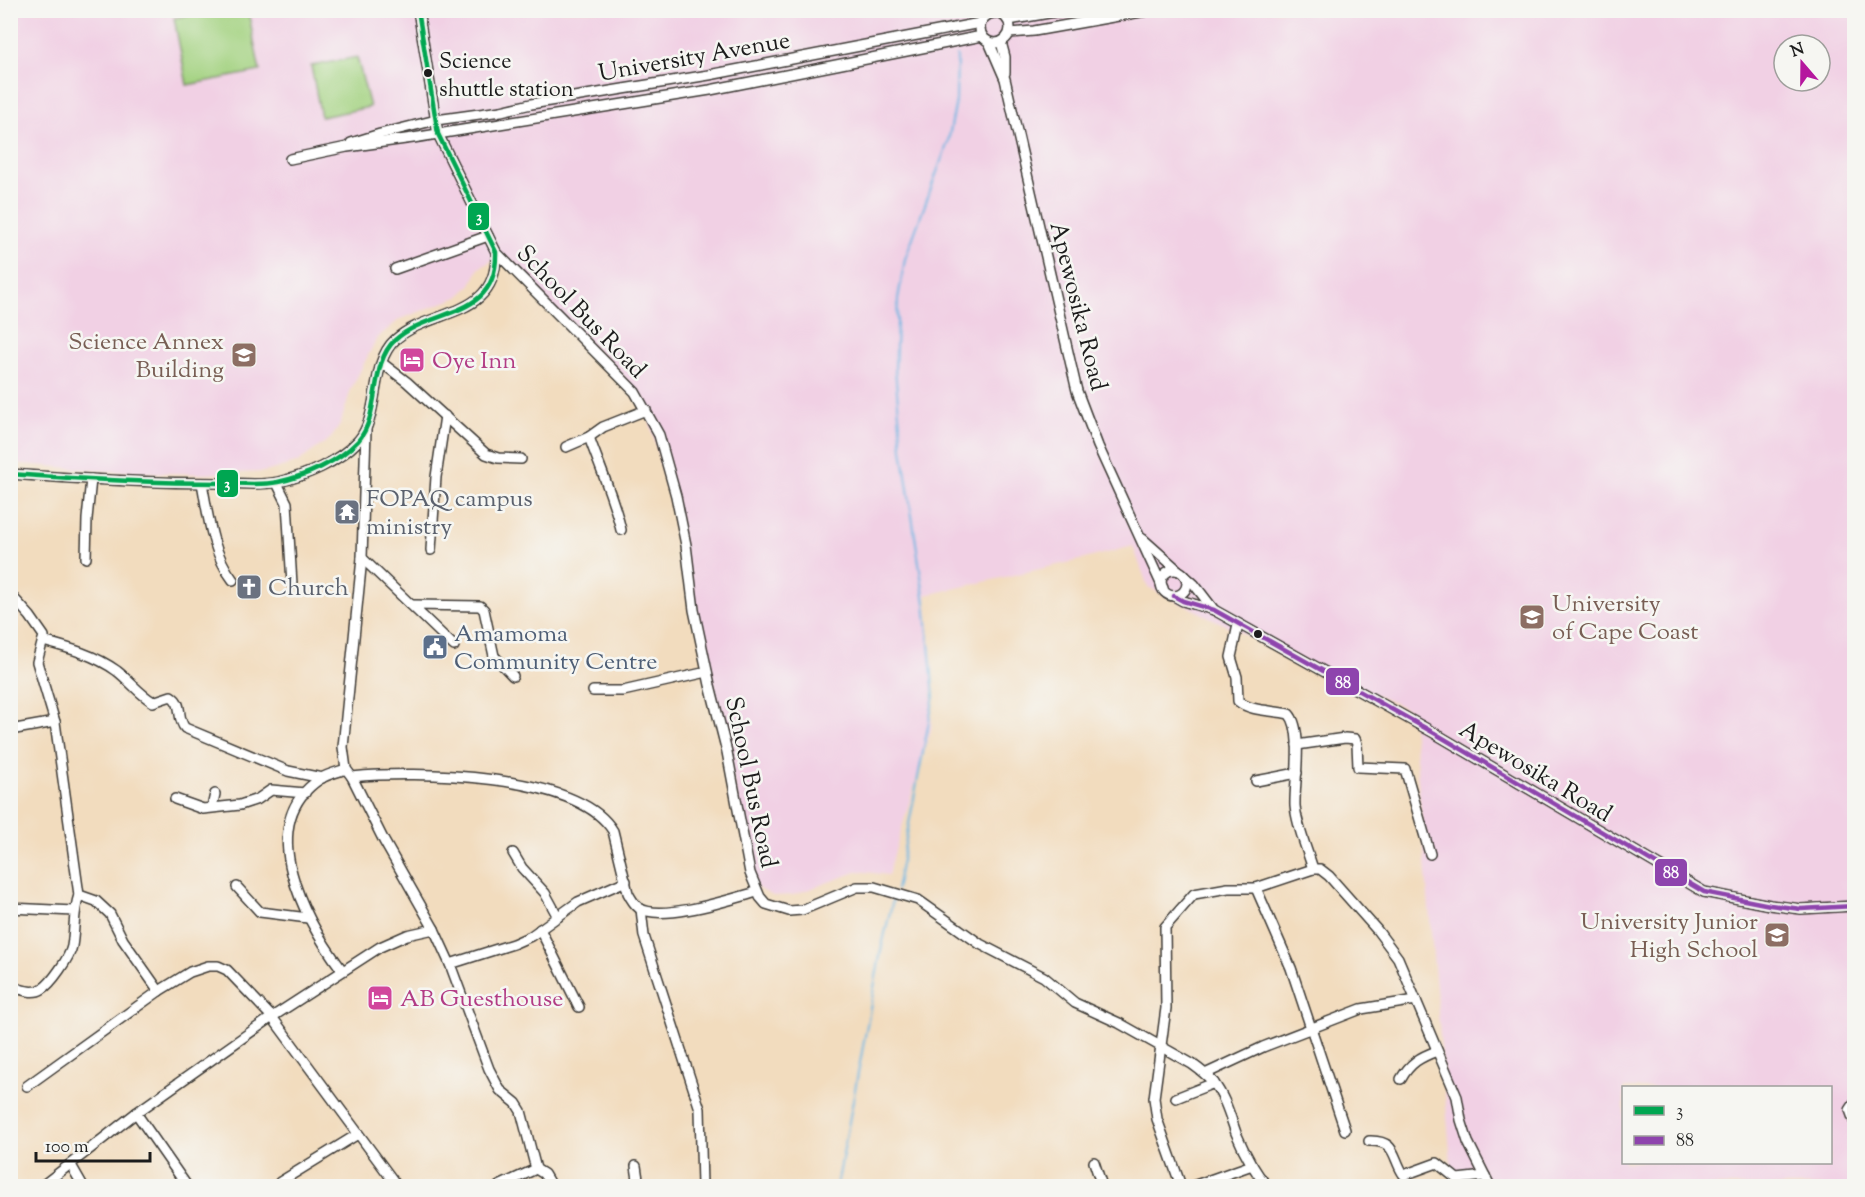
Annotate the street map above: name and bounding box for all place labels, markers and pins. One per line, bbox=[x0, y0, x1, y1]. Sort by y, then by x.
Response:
place label: Science shuttle station bbox=[439, 47, 574, 107]
marker: Science shuttle station bbox=[422, 67, 434, 79]
place label: Science Annex Building bbox=[68, 326, 224, 388]
school or university icon: Science Annex Building bbox=[229, 340, 259, 370]
hotel icon: Oye Inn bbox=[397, 345, 427, 375]
place label: Oye Inn bbox=[432, 345, 517, 379]
place label: FOPAQ campus ministry bbox=[366, 483, 533, 545]
temple icon: FOPAQ campus ministry bbox=[332, 497, 362, 527]
church icon: Church bbox=[234, 572, 264, 602]
place label: Church bbox=[268, 572, 349, 606]
place label: University of Cape Coast bbox=[1552, 588, 1698, 650]
school or university icon: University of Cape Coast bbox=[1517, 602, 1547, 632]
place label: Amamoma Community Centre bbox=[454, 618, 657, 680]
unlabelled marker bbox=[1252, 628, 1264, 640]
public building icon: Amamoma Community Centre bbox=[420, 632, 450, 662]
place label: University Junior High School bbox=[1580, 906, 1758, 968]
school or university icon: University Junior High School bbox=[1762, 920, 1792, 950]
hotel icon: AB Guesthouse bbox=[365, 983, 395, 1013]
place label: AB Guesthouse bbox=[400, 983, 563, 1017]

